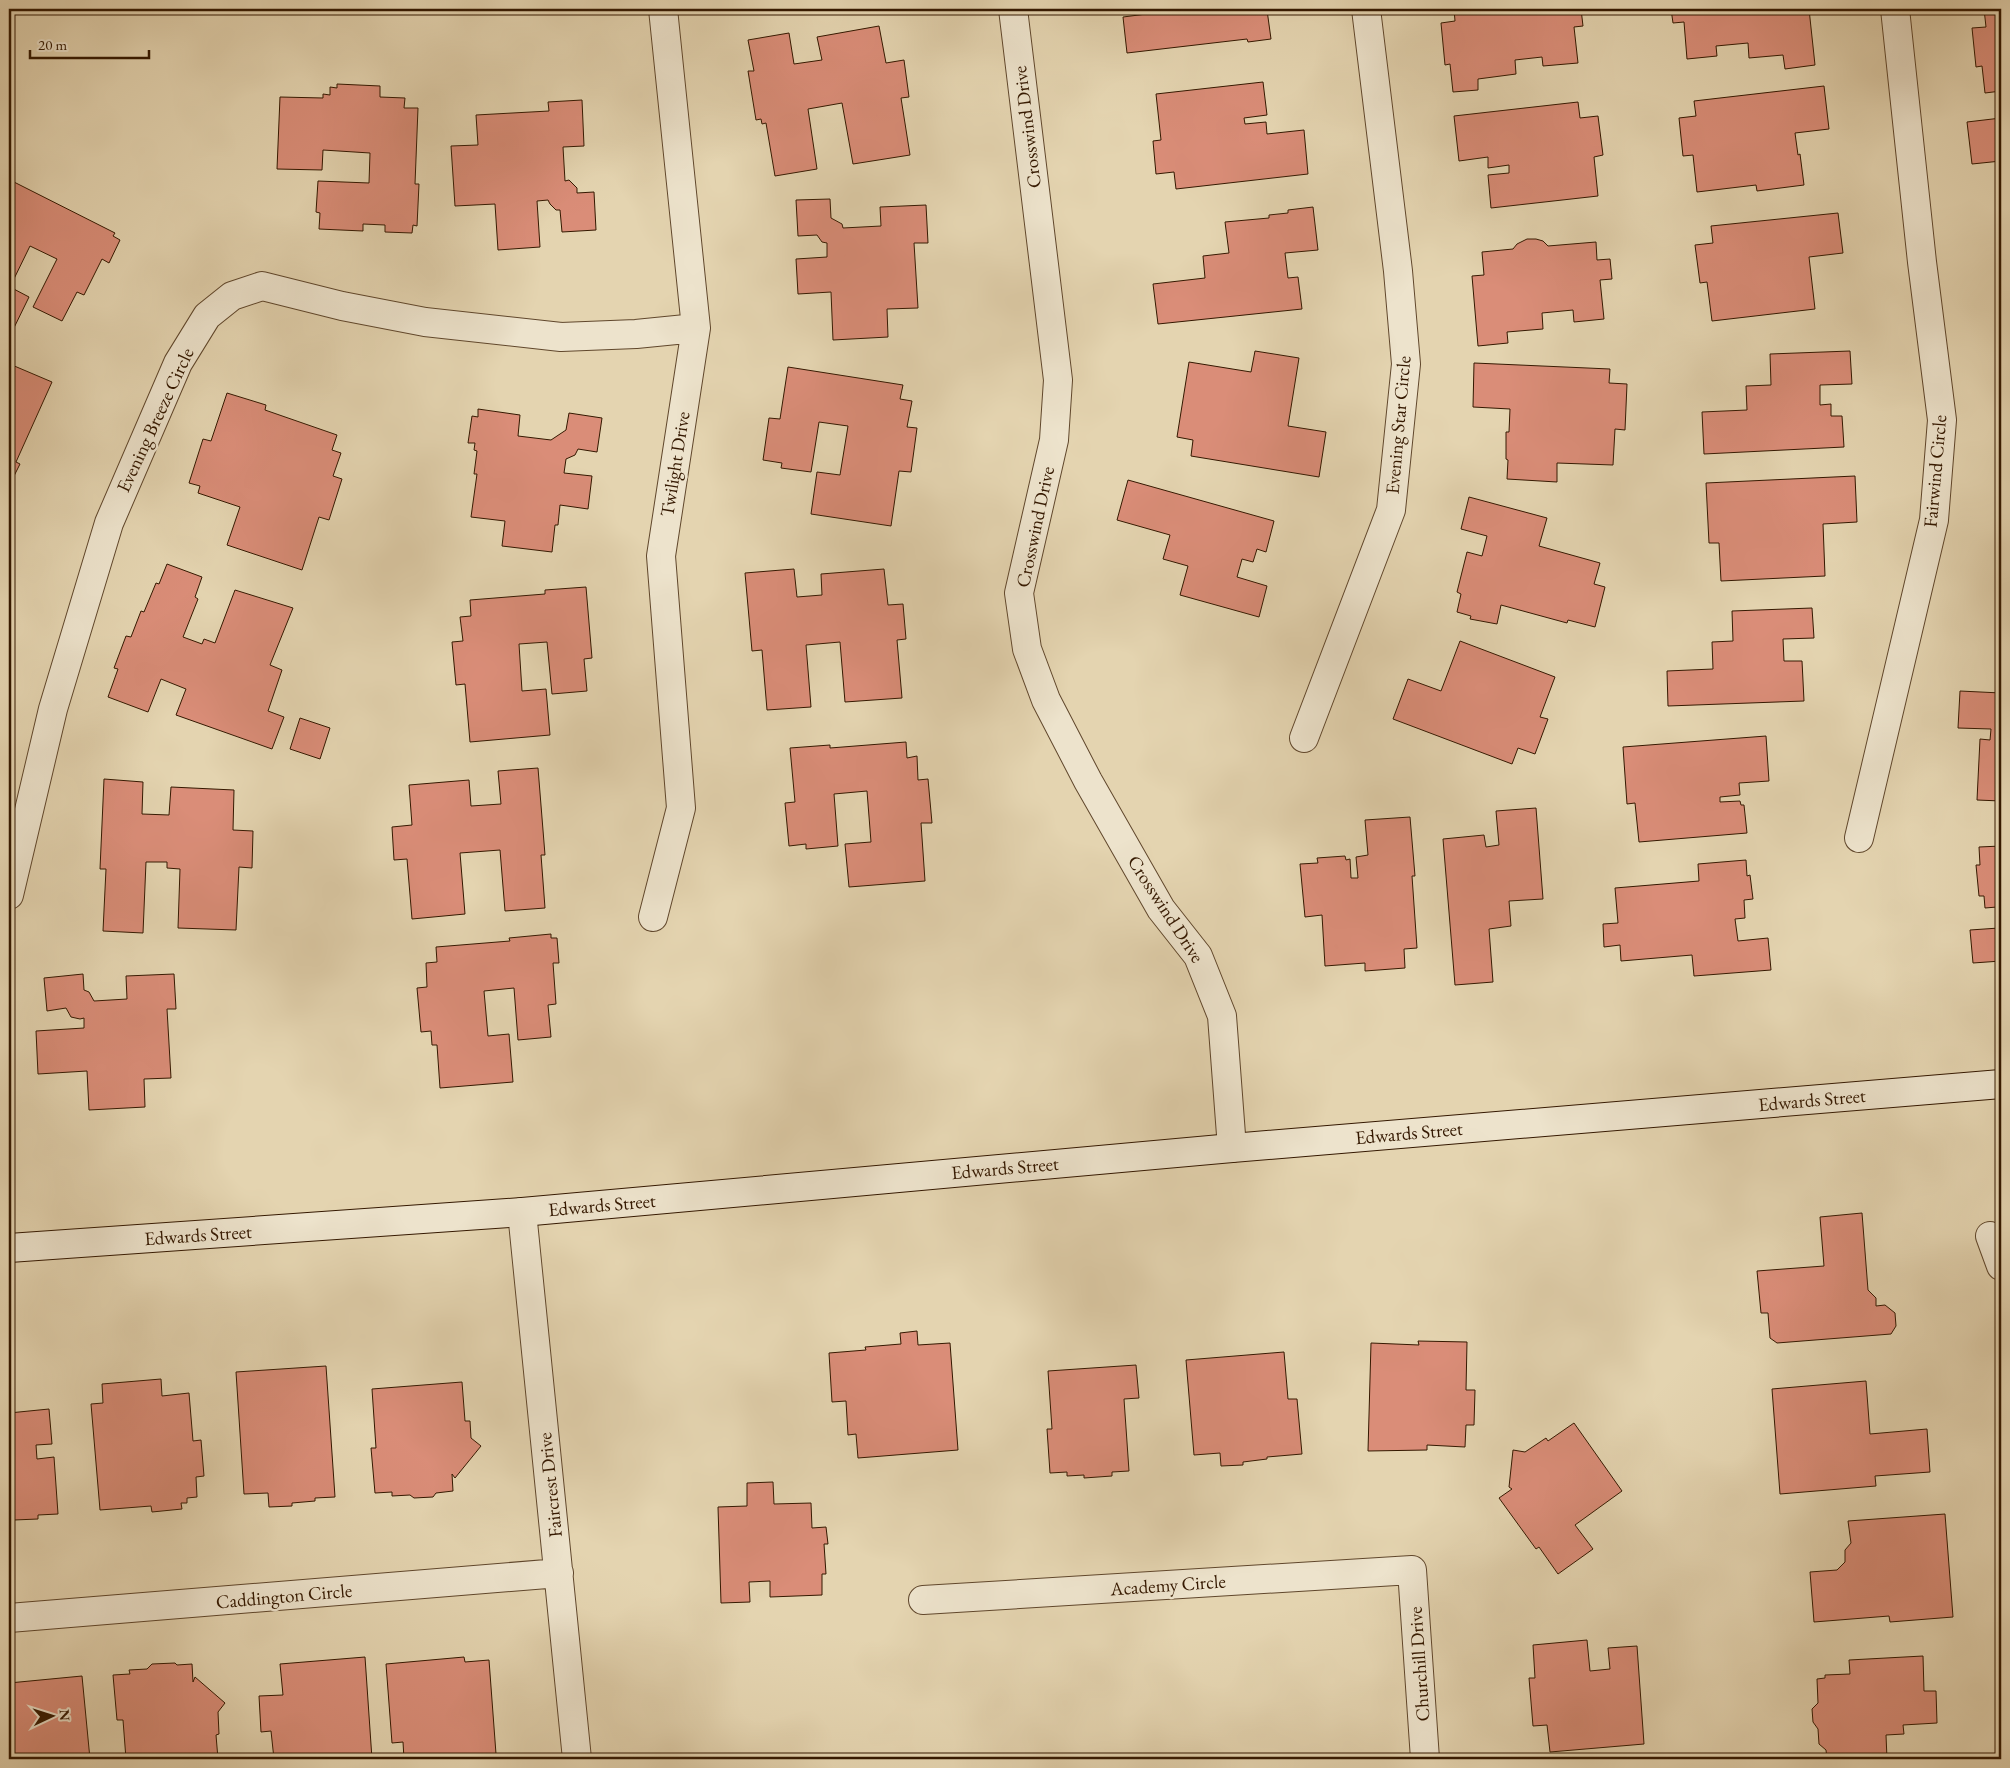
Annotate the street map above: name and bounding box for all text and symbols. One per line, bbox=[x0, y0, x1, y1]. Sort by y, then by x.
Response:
scale bar bbox=[30, 28, 149, 60]
text: 20 m bbox=[38, 35, 67, 54]
street label: Crosswind Drive bbox=[1007, 64, 1047, 190]
street label: Evening Breeze Circle bbox=[111, 344, 199, 496]
street label: Evening Star Circle bbox=[1379, 355, 1417, 495]
street label: Twilight Drive bbox=[654, 410, 696, 518]
street label: Fairwind Circle bbox=[1918, 414, 1952, 528]
street label: Crosswind Drive bbox=[1010, 464, 1060, 590]
street label: Crosswind Drive bbox=[1122, 851, 1210, 967]
street label: Edwards Street bbox=[1757, 1083, 1867, 1117]
street label: Edwards Street bbox=[1354, 1116, 1464, 1150]
street label: Edwards Street bbox=[950, 1151, 1060, 1185]
street label: Edwards Street bbox=[547, 1188, 657, 1222]
street label: Edwards Street bbox=[143, 1219, 253, 1251]
street label: Faircrest Drive bbox=[532, 1431, 568, 1539]
street label: Academy Circle bbox=[1108, 1569, 1227, 1602]
street label: Caddington Circle bbox=[215, 1578, 353, 1614]
street label: Churchill Drive bbox=[1403, 1606, 1435, 1722]
north arrow bbox=[28, 1690, 78, 1740]
text: N bbox=[56, 1709, 74, 1722]

